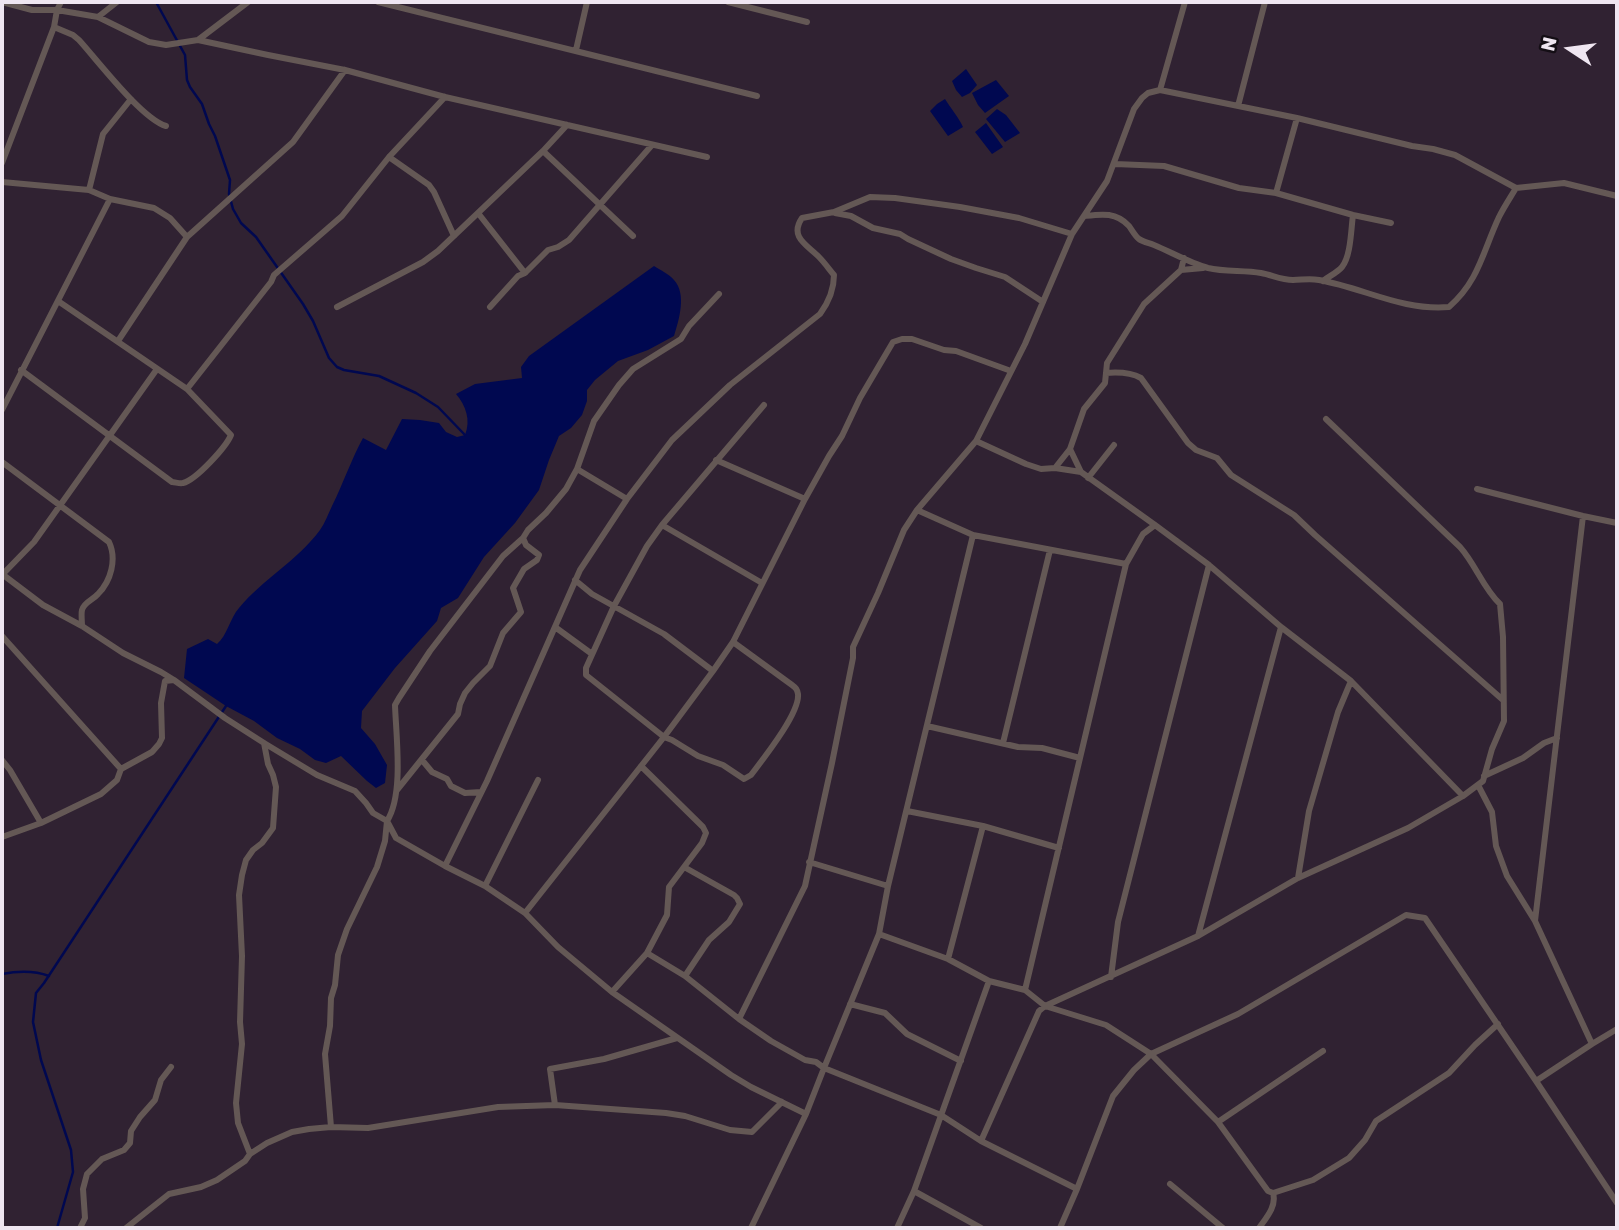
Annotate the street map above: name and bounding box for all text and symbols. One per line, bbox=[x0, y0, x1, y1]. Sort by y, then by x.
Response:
north arrow bbox=[1535, 14, 1605, 84]
text: N bbox=[1536, 35, 1562, 53]

